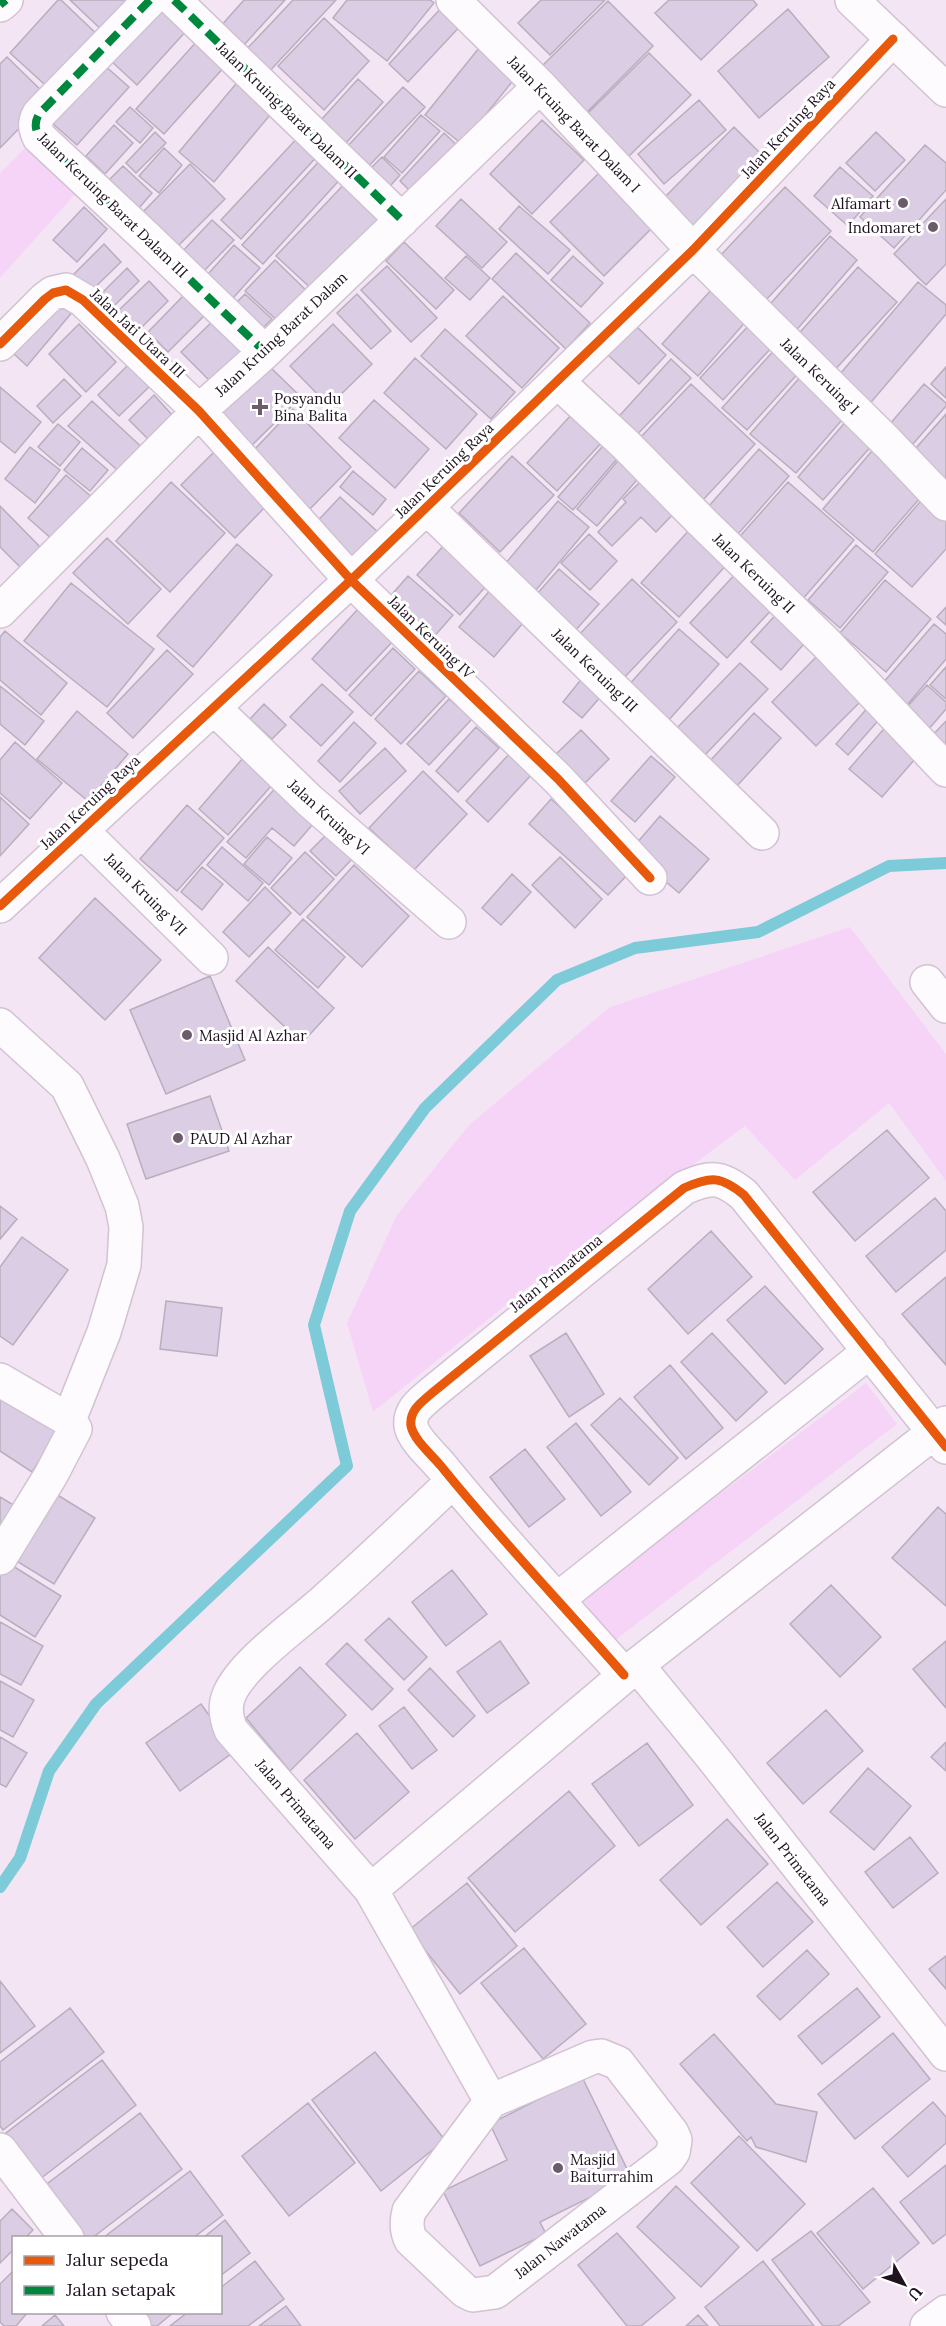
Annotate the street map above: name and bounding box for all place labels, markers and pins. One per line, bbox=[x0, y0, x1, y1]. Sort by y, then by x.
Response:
place label: Alfamart bbox=[830, 194, 891, 213]
marker: Alfamart bbox=[896, 196, 910, 210]
place label: Indomaret bbox=[848, 218, 921, 237]
marker: Indomaret bbox=[926, 220, 940, 234]
place label: Posyandu Bina Balita bbox=[274, 389, 348, 425]
marker: Posyandu Bina Balita bbox=[251, 398, 269, 416]
place label: Masjid Al Azhar bbox=[199, 1026, 307, 1045]
marker: Masjid Al Azhar bbox=[180, 1028, 194, 1042]
place label: PAUD Al Azhar bbox=[190, 1129, 293, 1148]
marker: PAUD Al Azhar bbox=[171, 1131, 185, 1145]
place label: Masjid Baiturrahim bbox=[570, 2150, 654, 2186]
marker: Masjid Baiturrahim bbox=[551, 2161, 565, 2175]

